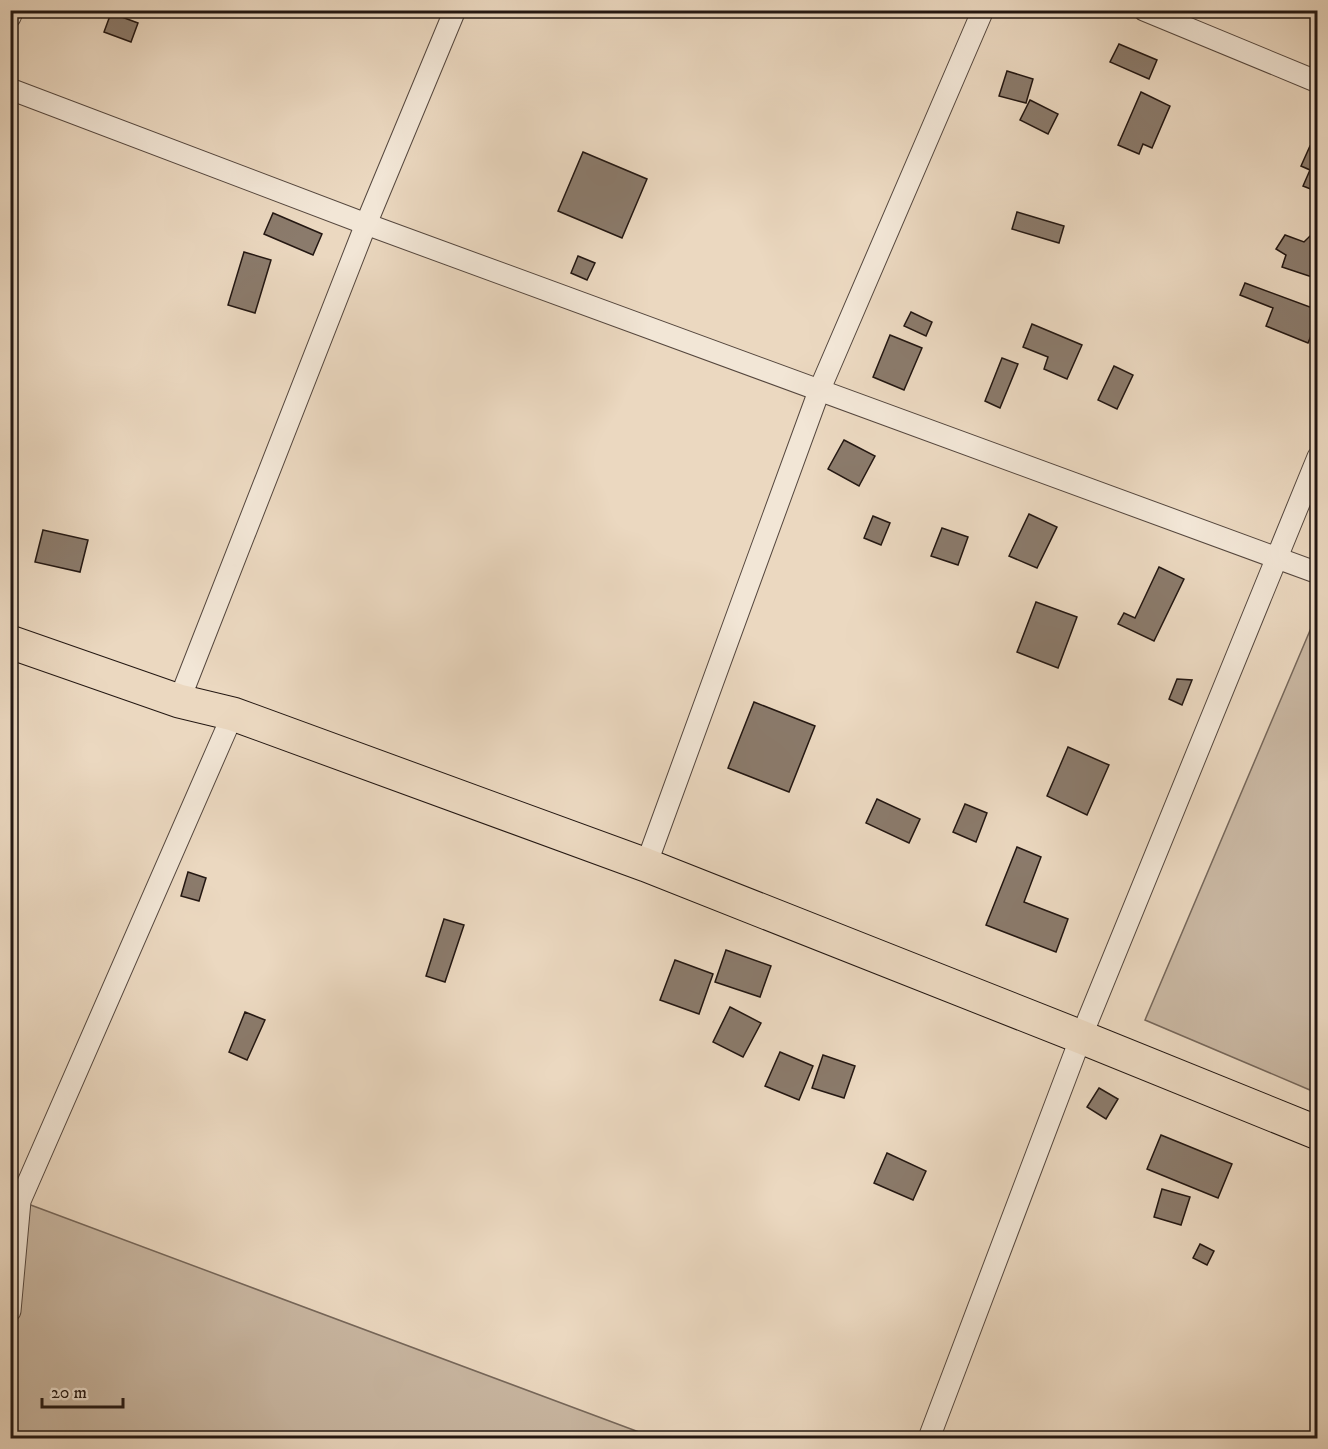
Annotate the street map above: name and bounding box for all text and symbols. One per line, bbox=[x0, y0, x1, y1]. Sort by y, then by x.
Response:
scale bar bbox=[42, 1371, 123, 1409]
text: 20 m bbox=[51, 1382, 87, 1404]

